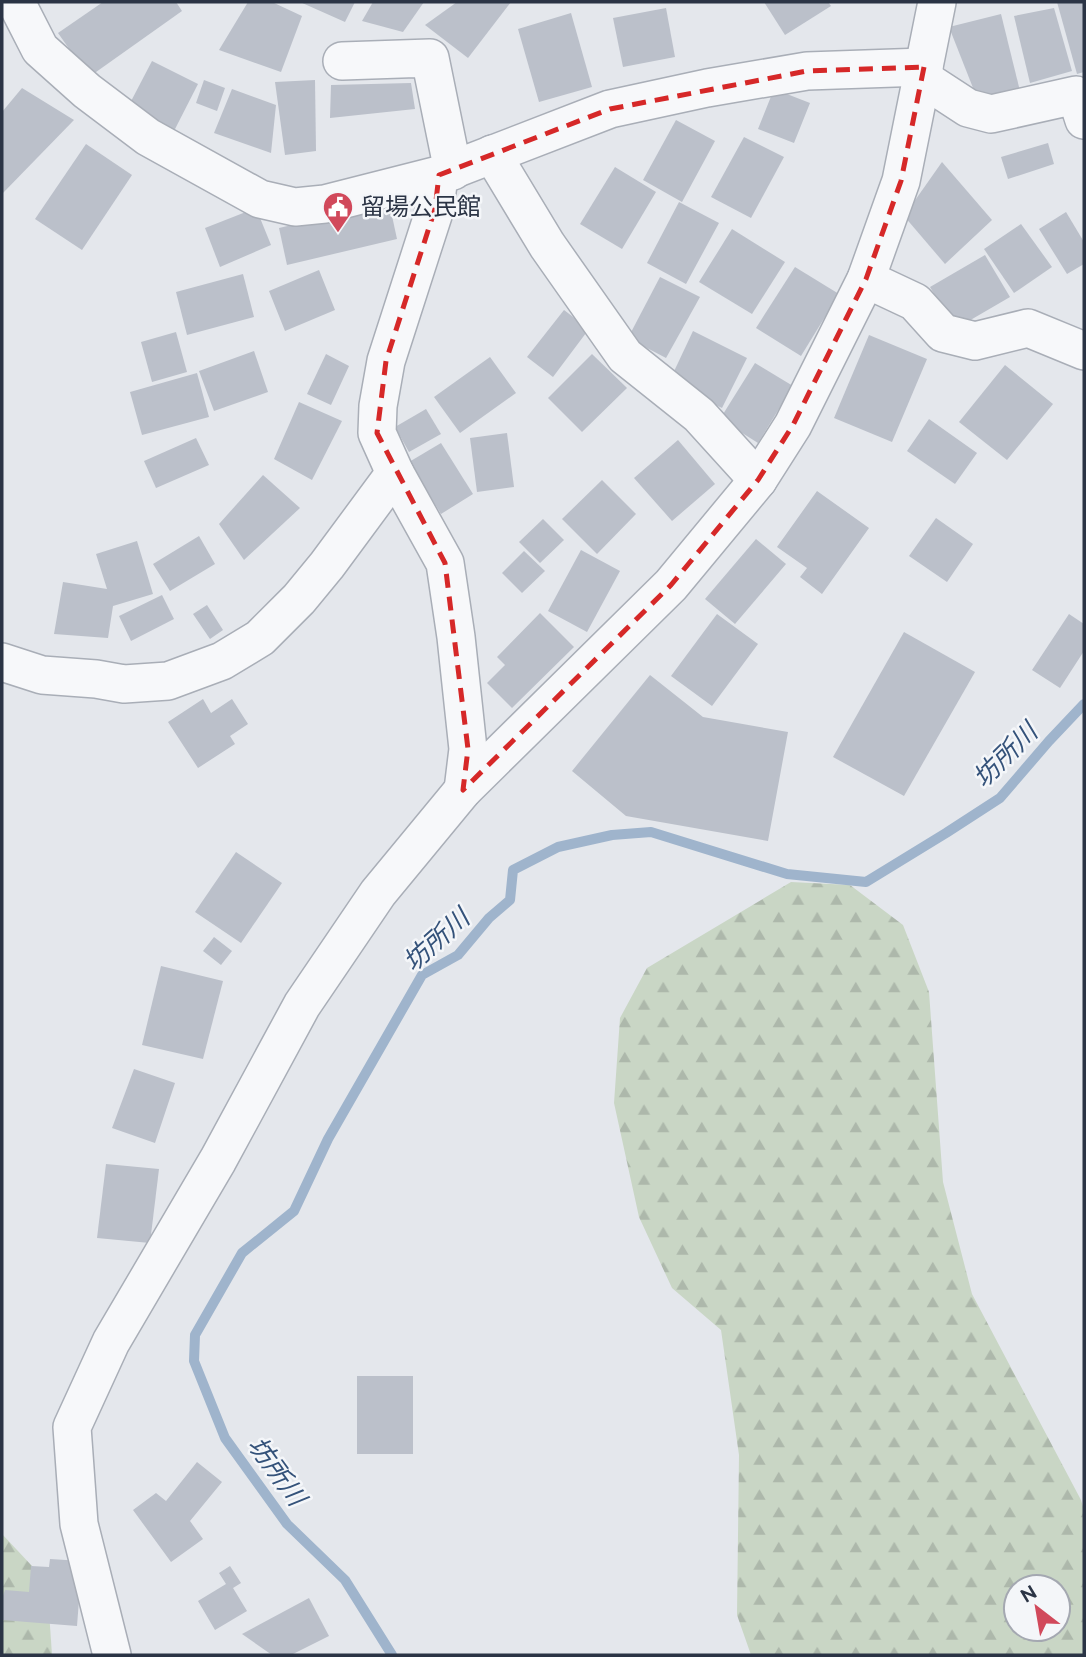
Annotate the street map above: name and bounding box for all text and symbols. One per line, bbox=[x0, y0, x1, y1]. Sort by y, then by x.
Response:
public building icon: 留場公民館 bbox=[321, 190, 355, 234]
place label: 留場公民館 bbox=[361, 192, 481, 221]
water label: 坊所川 bbox=[967, 715, 1045, 793]
water label: 坊所川 bbox=[397, 901, 477, 977]
water label: 坊所川 bbox=[242, 1431, 314, 1514]
north arrow bbox=[1002, 1573, 1072, 1643]
text: N bbox=[1016, 1580, 1040, 1607]

